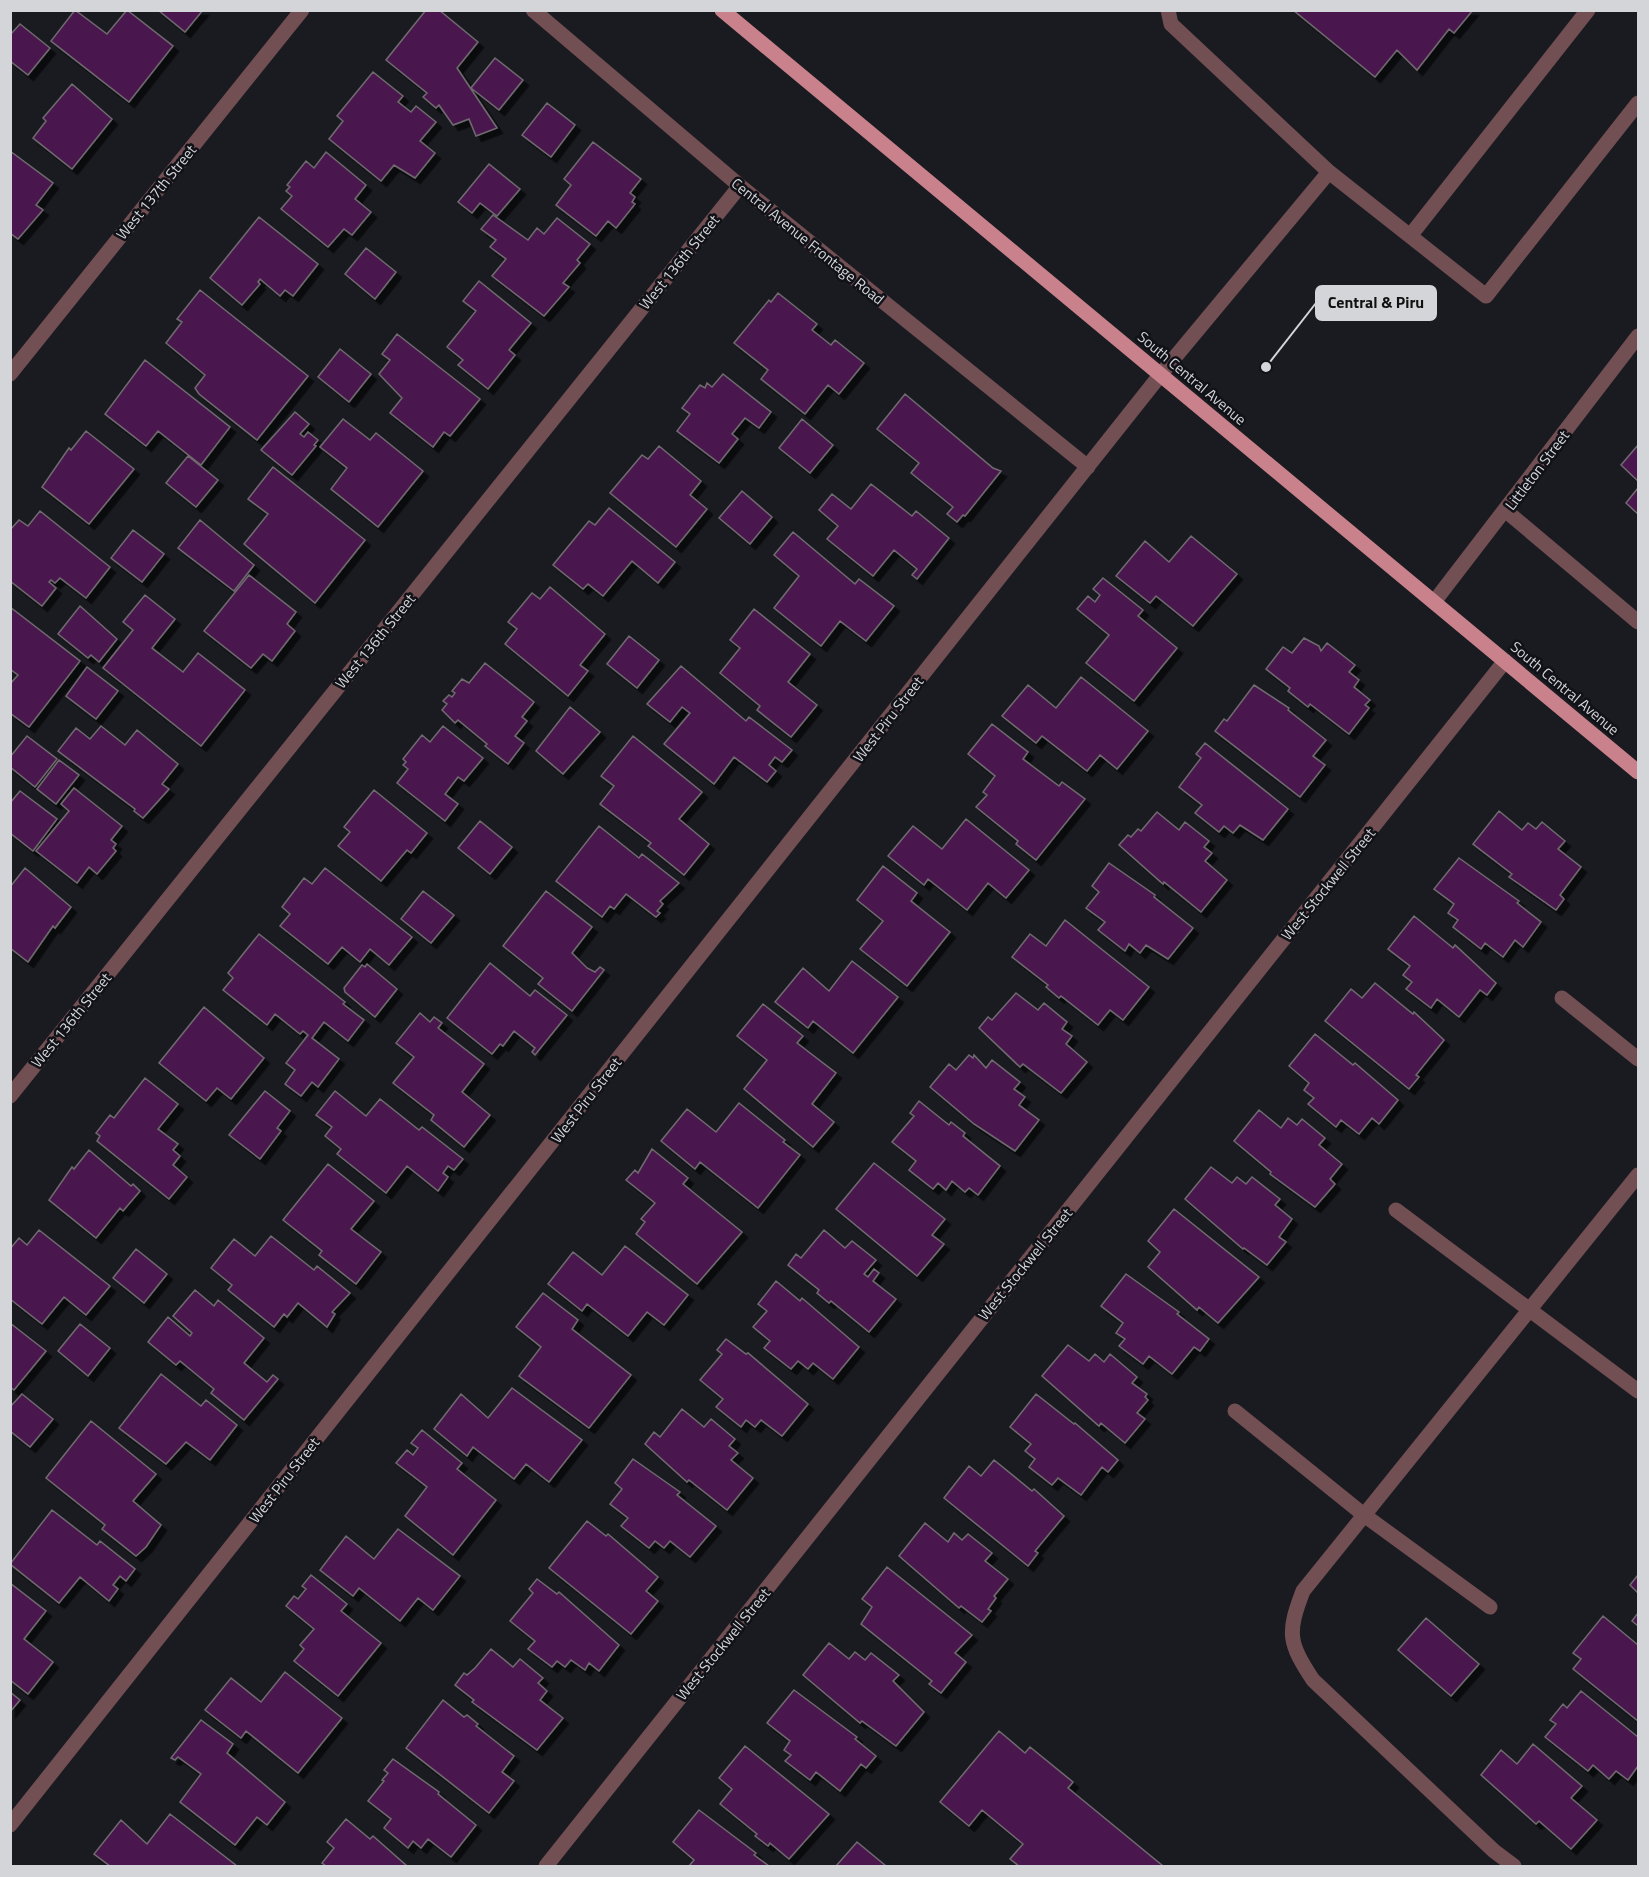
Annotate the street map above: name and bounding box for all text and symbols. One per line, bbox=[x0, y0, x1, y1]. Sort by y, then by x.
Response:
street label: West 137th Street bbox=[110, 139, 202, 245]
street label: Central Avenue Frontage Road bbox=[727, 172, 889, 310]
street label: West 136th Street bbox=[633, 209, 725, 315]
callout: Central & Piru bbox=[1316, 286, 1436, 320]
text: Central & Piru bbox=[1328, 290, 1424, 314]
street label: South Central Avenue bbox=[1133, 326, 1251, 430]
street label: Littleton Street bbox=[1499, 424, 1575, 515]
street label: West 136th Street bbox=[329, 588, 421, 694]
street label: South Central Avenue bbox=[1506, 636, 1624, 740]
street label: West Piru Street bbox=[847, 671, 929, 767]
street label: West Stockwell Street bbox=[1275, 822, 1381, 945]
street label: West 136th Street bbox=[25, 967, 117, 1073]
street label: West Piru Street bbox=[545, 1052, 627, 1148]
street label: West Stockwell Street bbox=[972, 1202, 1078, 1325]
street label: West Piru Street bbox=[243, 1432, 325, 1528]
street label: West Stockwell Street bbox=[670, 1582, 776, 1705]

